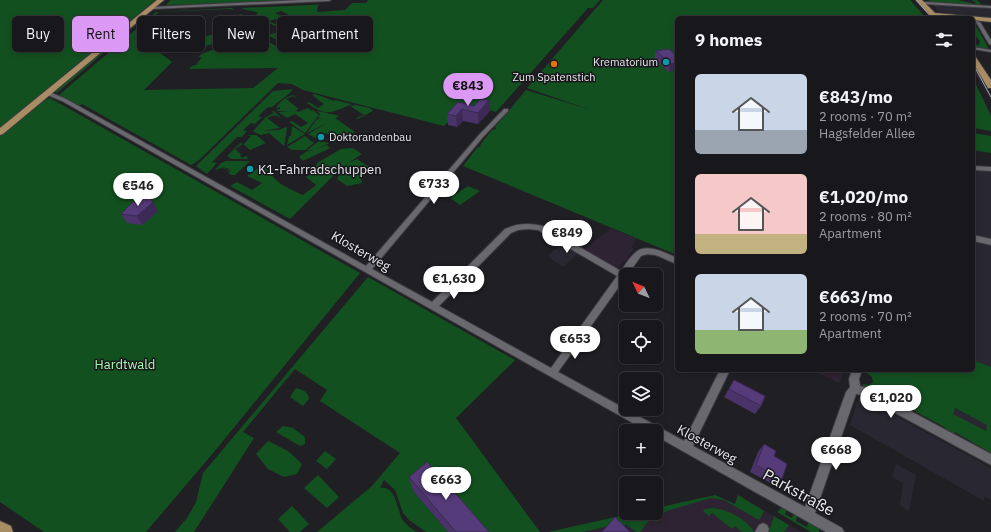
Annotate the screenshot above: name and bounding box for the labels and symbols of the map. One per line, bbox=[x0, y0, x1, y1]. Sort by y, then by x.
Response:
place label: Krematorium bbox=[593, 55, 658, 69]
marker: Krematorium bbox=[661, 57, 671, 67]
marker: Zum Spatenstich bbox=[549, 59, 559, 69]
place label: Zum Spatenstich bbox=[512, 70, 596, 84]
pin: €843 bbox=[444, 73, 492, 107]
place label: Doktorandenbau bbox=[329, 130, 412, 144]
marker: Doktorandenbau bbox=[316, 132, 326, 142]
place label: K1-Fahrradschuppen bbox=[258, 161, 382, 178]
marker: K1-Fahrradschuppen bbox=[245, 164, 255, 174]
pin: €733 bbox=[410, 171, 458, 205]
pin: €546 bbox=[114, 173, 162, 207]
pin: €849 bbox=[543, 220, 591, 254]
street label: Klosterweg bbox=[328, 227, 394, 275]
pin: €1,630 bbox=[421, 266, 487, 300]
north arrow bbox=[619, 268, 663, 312]
pin: €653 bbox=[551, 326, 599, 360]
park label: Hardtwald bbox=[95, 356, 155, 373]
pin: €1,020 bbox=[858, 385, 924, 419]
street label: Klosterweg bbox=[674, 421, 740, 467]
pin: €668 bbox=[812, 437, 860, 471]
street label: Parkstraße bbox=[760, 464, 839, 520]
pin: €663 bbox=[422, 467, 470, 501]

